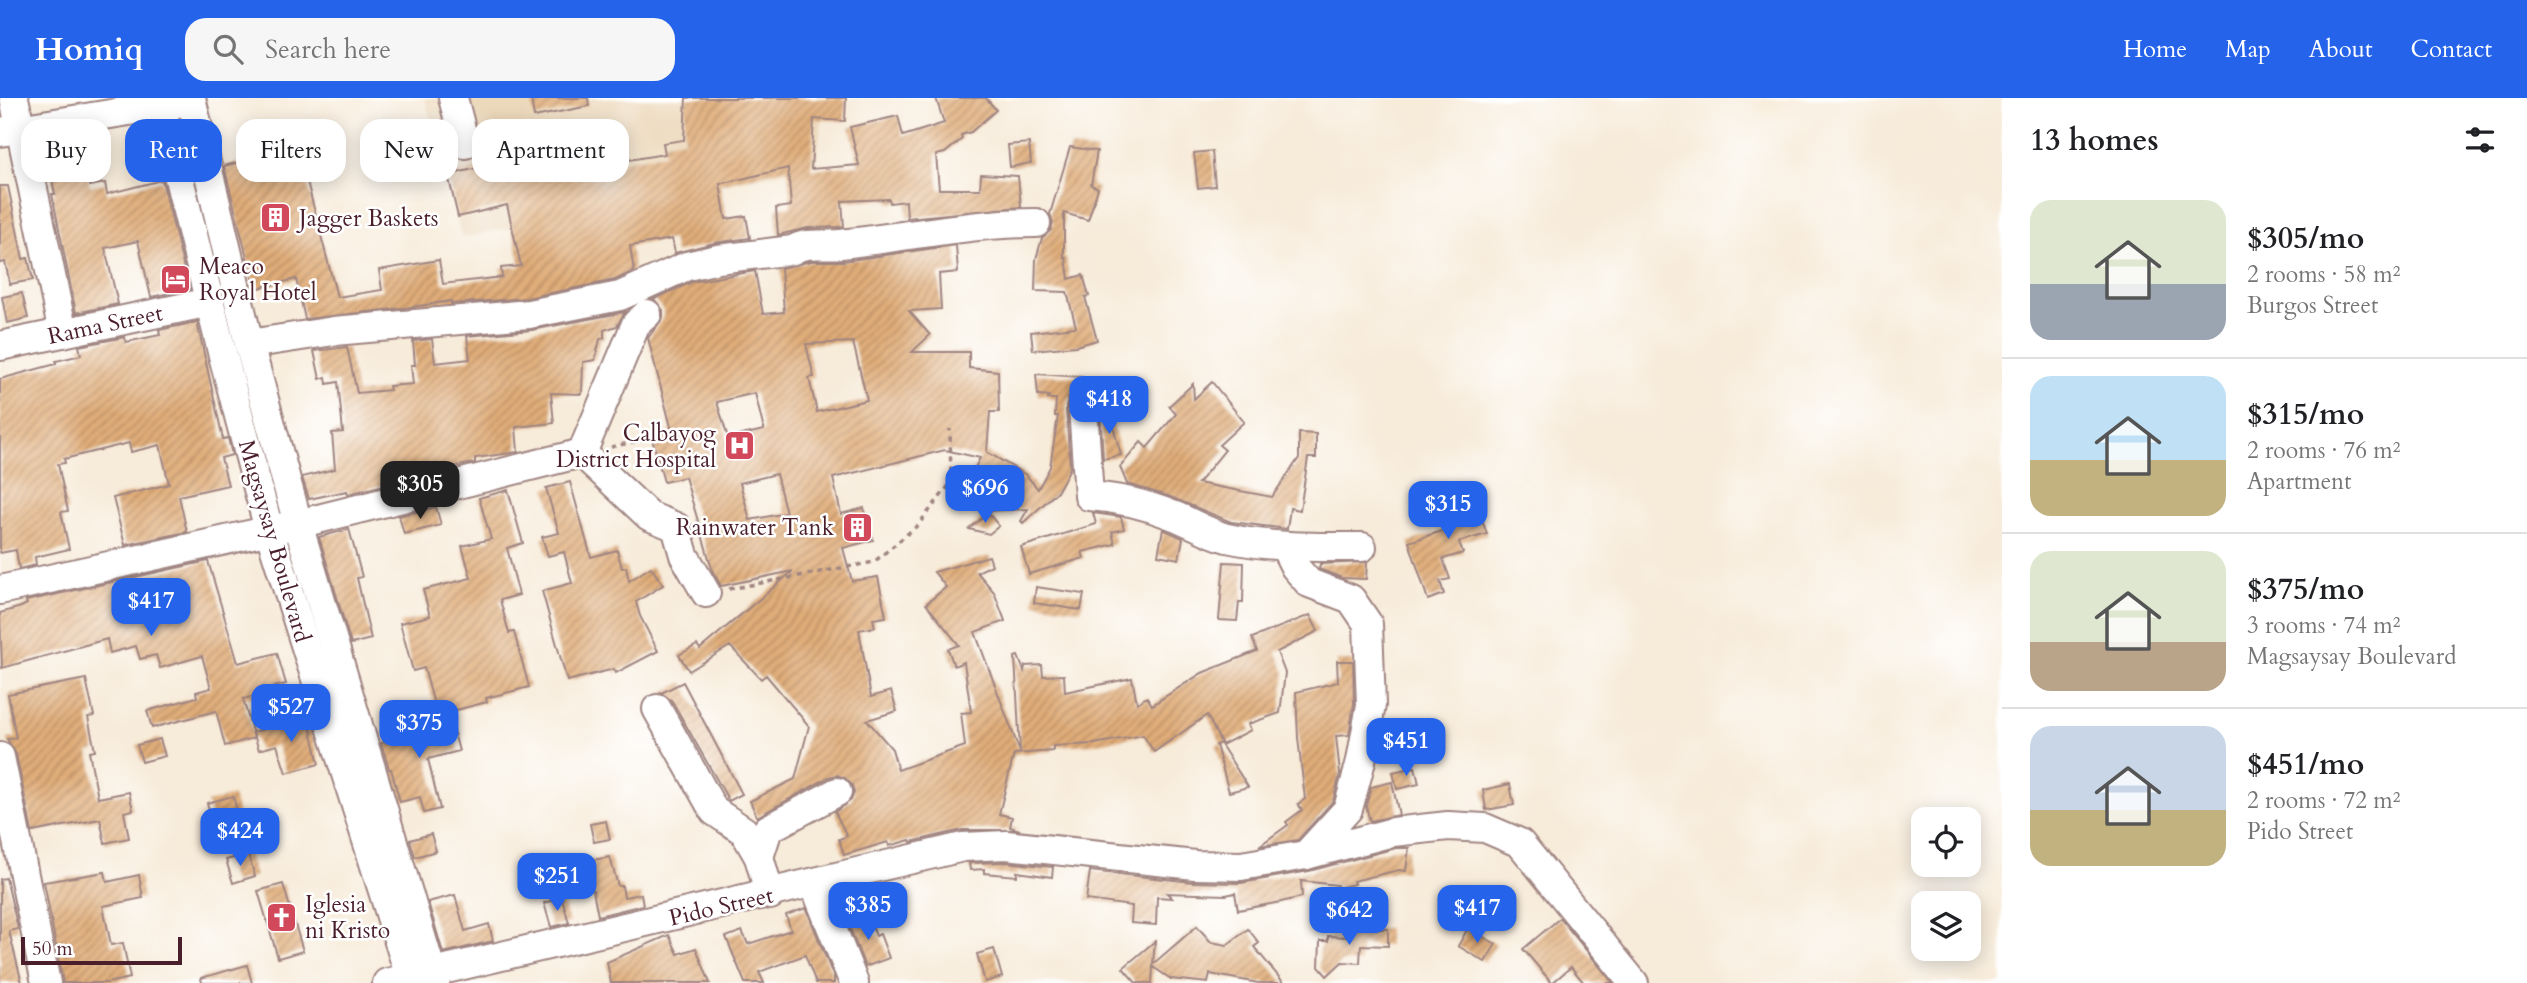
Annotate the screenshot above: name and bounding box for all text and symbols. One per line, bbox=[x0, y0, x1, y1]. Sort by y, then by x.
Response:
search box bbox=[185, 18, 675, 81]
text: Homiq bbox=[35, 27, 143, 72]
icon: search bbox=[209, 30, 247, 68]
text: Search here bbox=[265, 32, 391, 67]
text: Home bbox=[2123, 33, 2187, 66]
text: Map bbox=[2225, 33, 2271, 66]
text: About bbox=[2309, 33, 2373, 66]
text: Contact bbox=[2411, 33, 2492, 66]
chip: Buy bbox=[21, 119, 111, 182]
chip: Rent bbox=[125, 119, 222, 182]
chip: Filters bbox=[236, 119, 346, 182]
chip: New bbox=[360, 119, 458, 182]
chip: Apartment bbox=[472, 119, 629, 182]
text: 13 homes bbox=[2030, 120, 2159, 161]
icon: filters bbox=[2461, 121, 2499, 159]
building icon: Jagger Baskets bbox=[259, 201, 293, 235]
place label: Jagger Baskets bbox=[296, 203, 439, 234]
text: $305/mo bbox=[2247, 218, 2364, 259]
icon: home bbox=[2086, 228, 2170, 312]
place label: Meaco Royal Hotel bbox=[199, 251, 317, 308]
text: 2 rooms · 58 m² bbox=[2247, 259, 2400, 290]
hotel icon: Meaco Royal Hotel bbox=[159, 262, 193, 296]
text: Burgos Street bbox=[2247, 290, 2378, 321]
street label: Rama Street bbox=[45, 297, 165, 352]
pin: $418 bbox=[1068, 376, 1150, 436]
text: $418 bbox=[1085, 383, 1133, 414]
text: $315/mo bbox=[2247, 394, 2364, 435]
icon: home bbox=[2086, 404, 2170, 488]
place label: Calbayog District Hospital bbox=[556, 418, 716, 475]
hospital icon: Calbayog District Hospital bbox=[722, 429, 756, 463]
text: 2 rooms · 76 m² bbox=[2247, 435, 2400, 466]
street label: Magsaysay Boulevard bbox=[231, 436, 318, 647]
pin: $305 bbox=[379, 462, 461, 521]
pin: $696 bbox=[944, 466, 1026, 525]
text: Apartment bbox=[2247, 466, 2351, 497]
text: $305 bbox=[396, 468, 444, 499]
text: $696 bbox=[961, 472, 1009, 503]
pin: $315 bbox=[1407, 482, 1489, 541]
text: $315 bbox=[1424, 488, 1472, 519]
building icon: Rainwater Tank bbox=[840, 510, 874, 544]
place label: Rainwater Tank bbox=[676, 512, 835, 543]
text: $375/mo bbox=[2247, 569, 2364, 610]
pin: $417 bbox=[110, 578, 192, 638]
icon: home bbox=[2086, 579, 2170, 663]
text: $417 bbox=[127, 585, 175, 616]
text: 3 rooms · 74 m² bbox=[2247, 610, 2400, 641]
text: Magsaysay Boulevard bbox=[2247, 641, 2456, 672]
pin: $527 bbox=[250, 684, 332, 744]
text: $527 bbox=[267, 691, 315, 722]
pin: $375 bbox=[378, 700, 460, 760]
text: $375 bbox=[395, 707, 443, 738]
pin: $451 bbox=[1365, 718, 1447, 778]
text: $451 bbox=[1382, 725, 1430, 756]
text: $451/mo bbox=[2247, 744, 2364, 785]
icon: home bbox=[2086, 754, 2170, 838]
text: 2 rooms · 72 m² bbox=[2247, 785, 2400, 816]
map controls bbox=[1911, 807, 1981, 961]
button: locate bbox=[1911, 807, 1981, 877]
pin: $424 bbox=[199, 808, 281, 868]
text: $424 bbox=[216, 815, 264, 846]
text: Pido Street bbox=[2247, 816, 2353, 847]
pin: $251 bbox=[516, 854, 598, 913]
text: $251 bbox=[533, 860, 581, 891]
street label: Pido Street bbox=[666, 879, 776, 934]
pin: $385 bbox=[827, 882, 909, 942]
pin: $417 bbox=[1436, 886, 1518, 945]
pin: $642 bbox=[1308, 888, 1390, 947]
place label: Iglesia ni Kristo bbox=[305, 889, 390, 946]
text: $385 bbox=[844, 889, 892, 920]
button: layers bbox=[1911, 891, 1981, 961]
text: $417 bbox=[1453, 892, 1501, 923]
text: $642 bbox=[1325, 894, 1373, 925]
church icon: Iglesia ni Kristo bbox=[265, 900, 299, 934]
scale bar bbox=[21, 934, 182, 966]
text: 50 m bbox=[32, 936, 73, 962]

